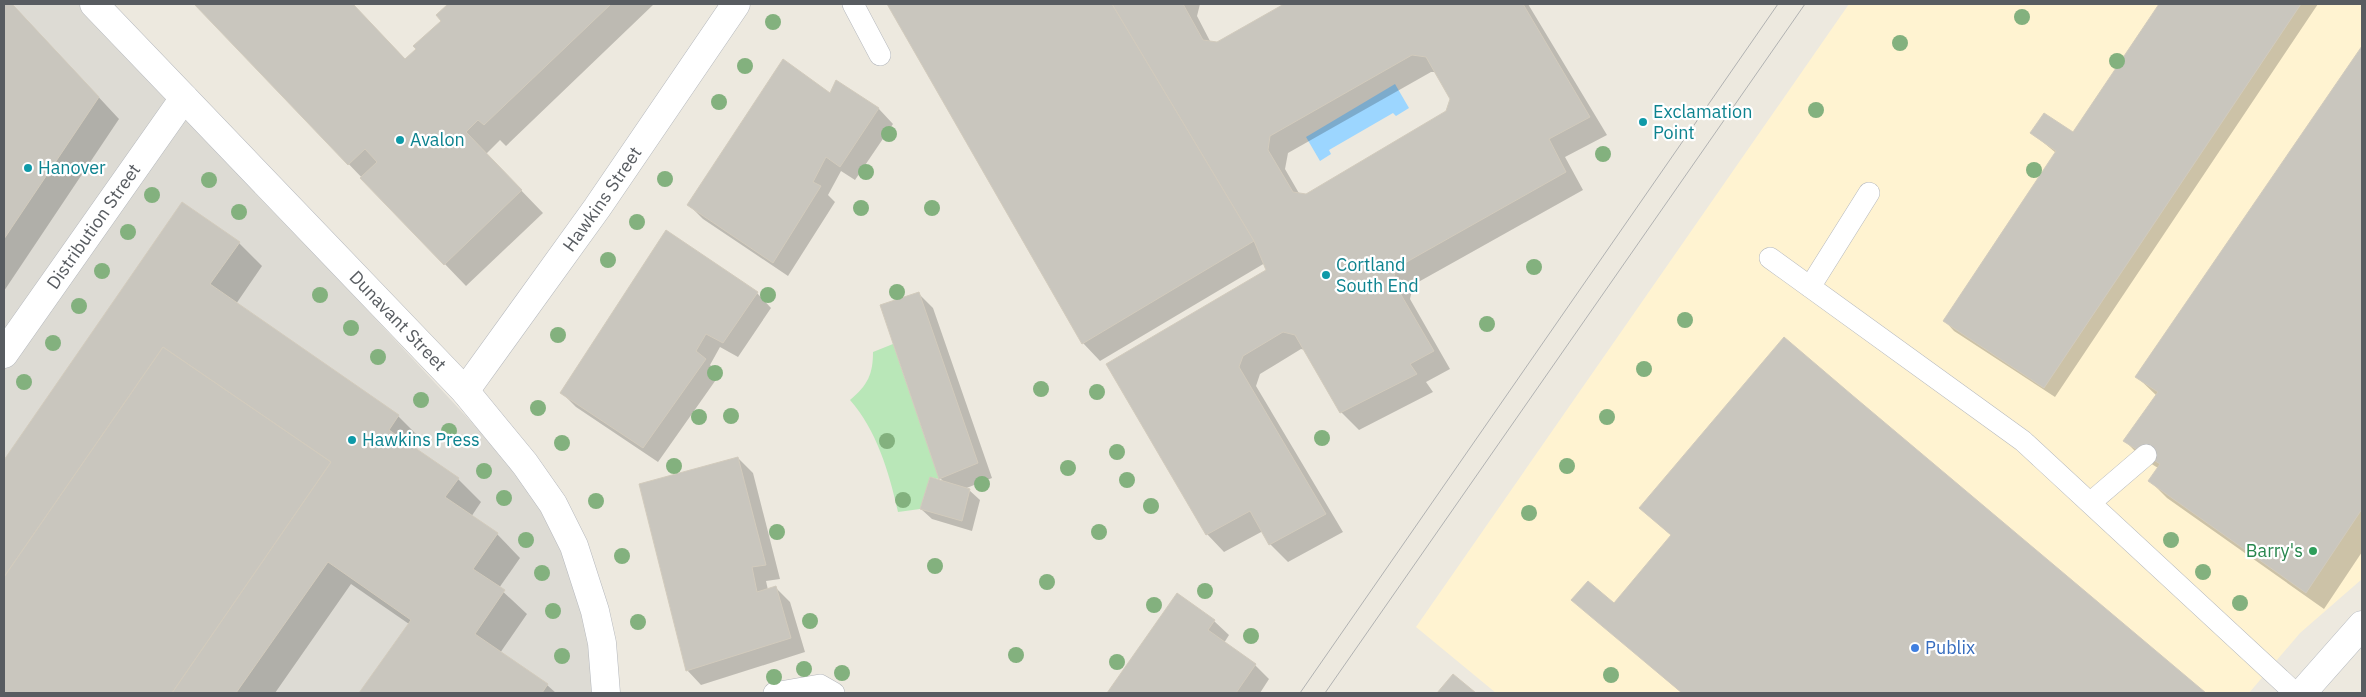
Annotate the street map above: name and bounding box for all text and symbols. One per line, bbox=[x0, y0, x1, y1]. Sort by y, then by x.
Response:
place label: Exclamation Point bbox=[1653, 100, 1752, 144]
marker: Exclamation Point bbox=[1637, 116, 1649, 128]
place label: Avalon bbox=[410, 128, 465, 151]
marker: Avalon bbox=[394, 134, 406, 146]
street label: Hawkins Street bbox=[557, 142, 647, 256]
place label: Hanover bbox=[38, 156, 106, 179]
street label: Distribution Street bbox=[41, 159, 145, 293]
marker: Hanover bbox=[22, 162, 34, 174]
place label: Cortland South End bbox=[1336, 253, 1419, 297]
street label: Dunavant Street bbox=[345, 265, 452, 376]
marker: Cortland South End bbox=[1320, 269, 1332, 281]
place label: Hawkins Press bbox=[362, 428, 480, 451]
marker: Hawkins Press bbox=[346, 434, 358, 446]
place label: Barry's bbox=[2246, 539, 2303, 562]
marker: Barry's bbox=[2307, 545, 2319, 557]
place label: Publix bbox=[1925, 636, 1975, 659]
marker: Publix bbox=[1909, 642, 1921, 654]

